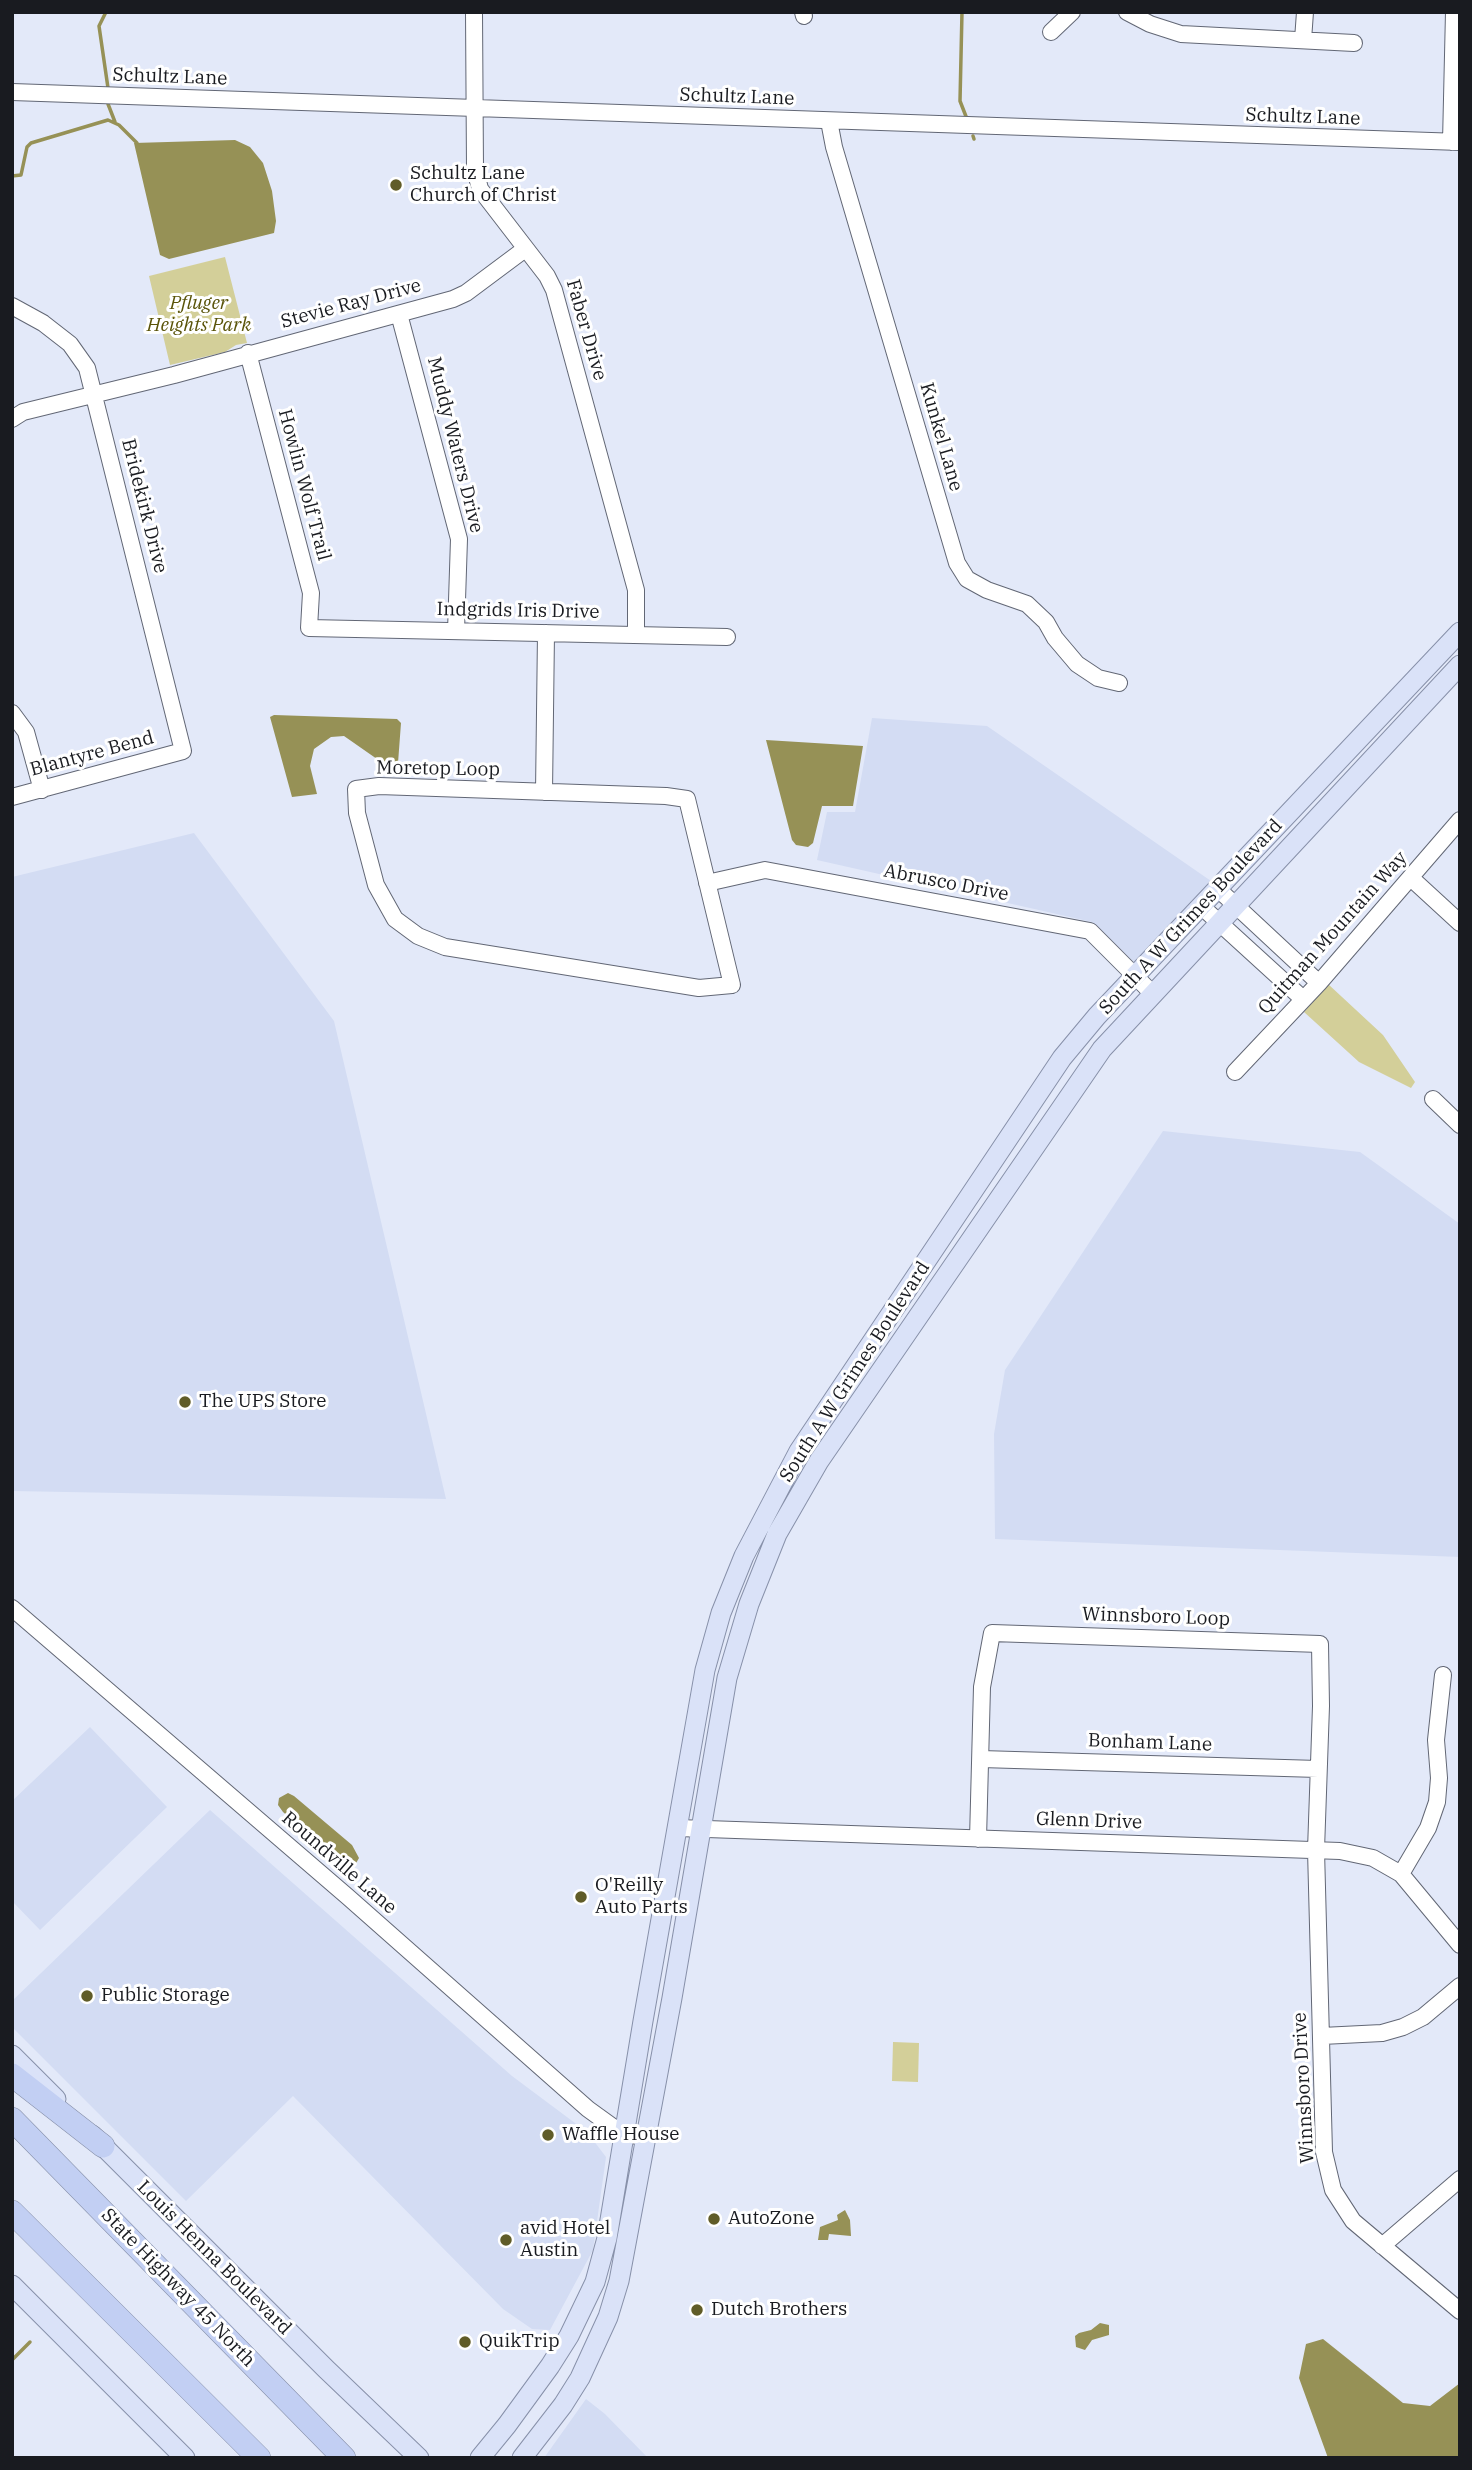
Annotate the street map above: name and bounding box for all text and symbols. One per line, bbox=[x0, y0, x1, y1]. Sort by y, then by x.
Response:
street label: Schultz Lane bbox=[112, 64, 228, 90]
street label: Schultz Lane bbox=[679, 84, 795, 110]
street label: Schultz Lane bbox=[1245, 104, 1361, 130]
place label: Schultz Lane Church of Christ bbox=[410, 163, 556, 207]
marker: Schultz Lane Church of Christ bbox=[388, 177, 404, 193]
street label: Stevie Ray Drive bbox=[278, 274, 424, 334]
street label: Faber Drive bbox=[561, 277, 611, 383]
park label: Pfluger Heights Park bbox=[147, 293, 251, 337]
street label: Muddy Waters Drive bbox=[422, 355, 488, 535]
street label: Kunkel Lane bbox=[915, 380, 967, 494]
street label: Howlin Wolf Trail bbox=[273, 407, 335, 563]
street label: Bridekirk Drive bbox=[116, 436, 172, 576]
street label: Indgrids Iris Drive bbox=[436, 598, 600, 624]
street label: Blantyre Bend bbox=[28, 726, 156, 782]
street label: Moretop Loop bbox=[376, 757, 500, 781]
street label: South A W Grimes Boulevard bbox=[1095, 815, 1287, 1019]
street label: Quitman Mountain Way bbox=[1254, 847, 1412, 1019]
street label: Abrusco Drive bbox=[882, 860, 1010, 906]
street label: South A W Grimes Boulevard bbox=[775, 1257, 935, 1487]
place label: The UPS Store bbox=[199, 1391, 326, 1413]
marker: The UPS Store bbox=[177, 1394, 193, 1410]
street label: Winnsboro Loop bbox=[1082, 1603, 1230, 1631]
street label: Bonham Lane bbox=[1087, 1729, 1213, 1757]
street label: Roundville Lane bbox=[277, 1807, 401, 1919]
street label: Glenn Drive bbox=[1036, 1808, 1142, 1834]
place label: O'Reilly Auto Parts bbox=[595, 1875, 688, 1919]
marker: O'Reilly Auto Parts bbox=[573, 1889, 589, 1905]
place label: Public Storage bbox=[101, 1985, 230, 2007]
marker: Public Storage bbox=[79, 1988, 95, 2004]
street label: Winnsboro Drive bbox=[1289, 2012, 1319, 2164]
place label: Waffle House bbox=[562, 2124, 680, 2146]
marker: Waffle House bbox=[540, 2127, 556, 2143]
street label: Louis Henna Boulevard bbox=[132, 2176, 296, 2340]
street label: State Highway 45 North bbox=[96, 2204, 260, 2372]
place label: AutoZone bbox=[728, 2208, 815, 2230]
marker: AutoZone bbox=[706, 2211, 722, 2227]
place label: avid Hotel Austin bbox=[520, 2218, 610, 2262]
marker: avid Hotel Austin bbox=[498, 2232, 514, 2248]
place label: Dutch Brothers bbox=[711, 2299, 847, 2321]
marker: Dutch Brothers bbox=[689, 2302, 705, 2318]
place label: QuikTrip bbox=[479, 2331, 560, 2353]
marker: QuikTrip bbox=[457, 2334, 473, 2350]

